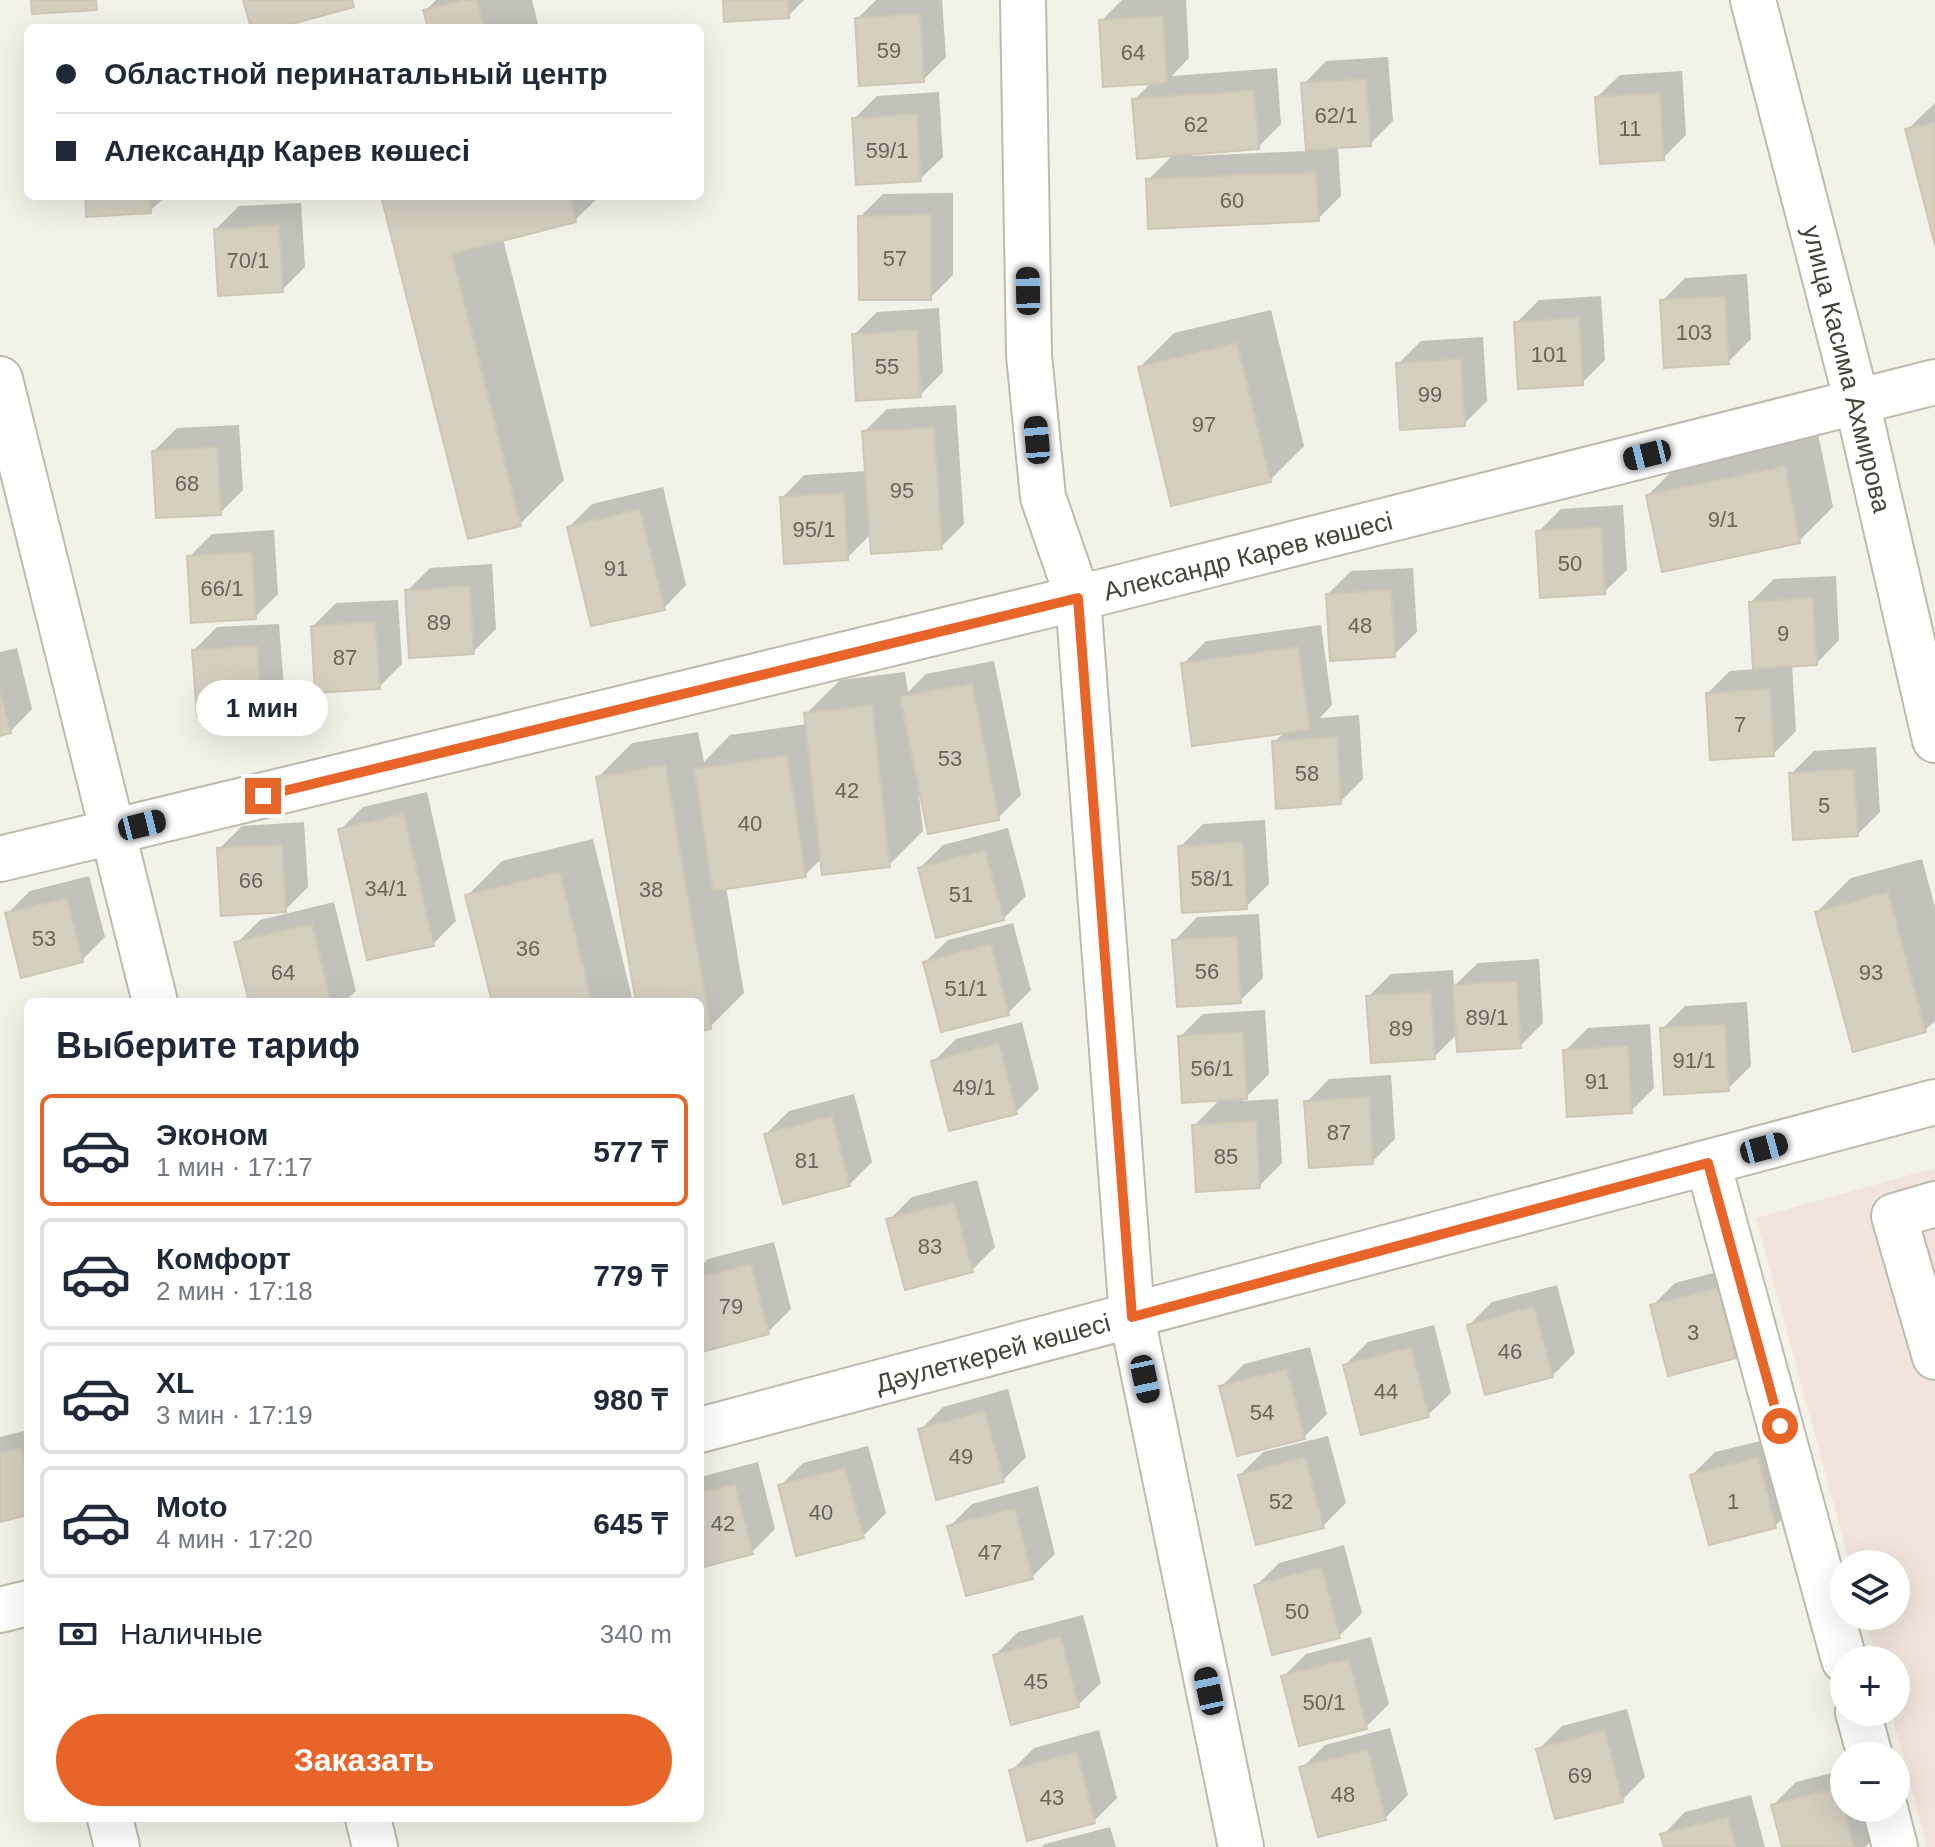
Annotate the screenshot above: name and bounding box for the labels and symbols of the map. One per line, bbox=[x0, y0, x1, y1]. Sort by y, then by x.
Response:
house number: 59 bbox=[877, 38, 901, 63]
house number: 64 bbox=[1121, 40, 1145, 65]
house number: 62/1 bbox=[1315, 103, 1357, 128]
house number: 62 bbox=[1184, 112, 1208, 137]
house number: 11 bbox=[1619, 116, 1641, 141]
house number: 59/1 bbox=[866, 138, 908, 163]
house number: 60 bbox=[1220, 188, 1244, 213]
street label: улица Касима Ахмирова bbox=[1797, 222, 1897, 516]
house number: 57 bbox=[883, 246, 907, 271]
house number: 70/1 bbox=[227, 248, 269, 273]
car bbox=[1016, 267, 1040, 315]
house number: 103 bbox=[1676, 320, 1712, 345]
house number: 101 bbox=[1531, 342, 1567, 367]
house number: 55 bbox=[875, 354, 899, 379]
house number: 99 bbox=[1418, 382, 1442, 407]
house number: 97 bbox=[1192, 412, 1216, 437]
car bbox=[1023, 415, 1051, 465]
car bbox=[1621, 438, 1673, 472]
house number: 68 bbox=[175, 471, 199, 496]
house number: 95 bbox=[890, 478, 914, 503]
street label: Александр Карев көшесі bbox=[1100, 506, 1396, 606]
house number: 9/1 bbox=[1708, 507, 1738, 532]
house number: 95/1 bbox=[793, 517, 835, 542]
house number: 50 bbox=[1558, 551, 1582, 576]
house number: 91 bbox=[604, 556, 628, 581]
house number: 66/1 bbox=[201, 576, 243, 601]
house number: 89 bbox=[427, 610, 451, 635]
house number: 48 bbox=[1348, 613, 1372, 638]
house number: 9 bbox=[1777, 621, 1789, 646]
house number: 87 bbox=[333, 645, 357, 670]
callout: 1 мин bbox=[197, 680, 329, 736]
house number: 7 bbox=[1734, 712, 1746, 737]
house number: 53 bbox=[938, 746, 962, 771]
house number: 58 bbox=[1295, 761, 1319, 786]
route end bbox=[245, 778, 281, 814]
house number: 42 bbox=[835, 778, 859, 803]
house number: 5 bbox=[1818, 793, 1830, 818]
car bbox=[116, 808, 168, 842]
house number: 40 bbox=[738, 811, 762, 836]
house number: 58/1 bbox=[1191, 866, 1233, 891]
house number: 66 bbox=[239, 868, 263, 893]
house number: 34/1 bbox=[365, 876, 407, 901]
house number: 38 bbox=[639, 877, 663, 902]
house number: 51 bbox=[949, 882, 973, 907]
house number: 53 bbox=[32, 926, 56, 951]
house number: 36 bbox=[516, 936, 540, 961]
house number: 56 bbox=[1195, 959, 1219, 984]
house number: 64 bbox=[271, 960, 295, 985]
house number: 93 bbox=[1859, 960, 1883, 985]
house number: 51/1 bbox=[945, 976, 987, 1001]
house number: 89/1 bbox=[1466, 1005, 1508, 1030]
house number: 89 bbox=[1389, 1016, 1413, 1041]
house number: 91/1 bbox=[1673, 1048, 1715, 1073]
house number: 56/1 bbox=[1191, 1056, 1233, 1081]
house number: 91 bbox=[1585, 1069, 1609, 1094]
house number: 49/1 bbox=[953, 1075, 995, 1100]
house number: 87 bbox=[1327, 1120, 1351, 1145]
car bbox=[1738, 1130, 1790, 1166]
house number: 85 bbox=[1214, 1144, 1238, 1169]
house number: 81 bbox=[795, 1148, 819, 1173]
house number: 83 bbox=[918, 1234, 942, 1259]
house number: 79 bbox=[719, 1294, 743, 1319]
street label: Дәулеткерей көшесі bbox=[872, 1307, 1114, 1399]
house number: 3 bbox=[1687, 1320, 1699, 1345]
house number: 46 bbox=[1498, 1339, 1522, 1364]
car bbox=[1128, 1353, 1162, 1405]
house number: 44 bbox=[1374, 1379, 1398, 1404]
house number: 54 bbox=[1250, 1400, 1274, 1425]
route start bbox=[1762, 1408, 1798, 1444]
house number: 49 bbox=[949, 1444, 973, 1469]
house number: 52 bbox=[1269, 1489, 1293, 1514]
house number: 1 bbox=[1727, 1489, 1739, 1514]
house number: 40 bbox=[809, 1500, 833, 1525]
house number: 42 bbox=[711, 1511, 735, 1536]
house number: 47 bbox=[978, 1540, 1002, 1565]
house number: 50 bbox=[1285, 1599, 1309, 1624]
car bbox=[1192, 1665, 1226, 1717]
house number: 45 bbox=[1024, 1669, 1048, 1694]
house number: 50/1 bbox=[1303, 1690, 1345, 1715]
house number: 69 bbox=[1568, 1763, 1592, 1788]
house number: 48 bbox=[1331, 1782, 1355, 1807]
house number: 43 bbox=[1040, 1785, 1064, 1810]

